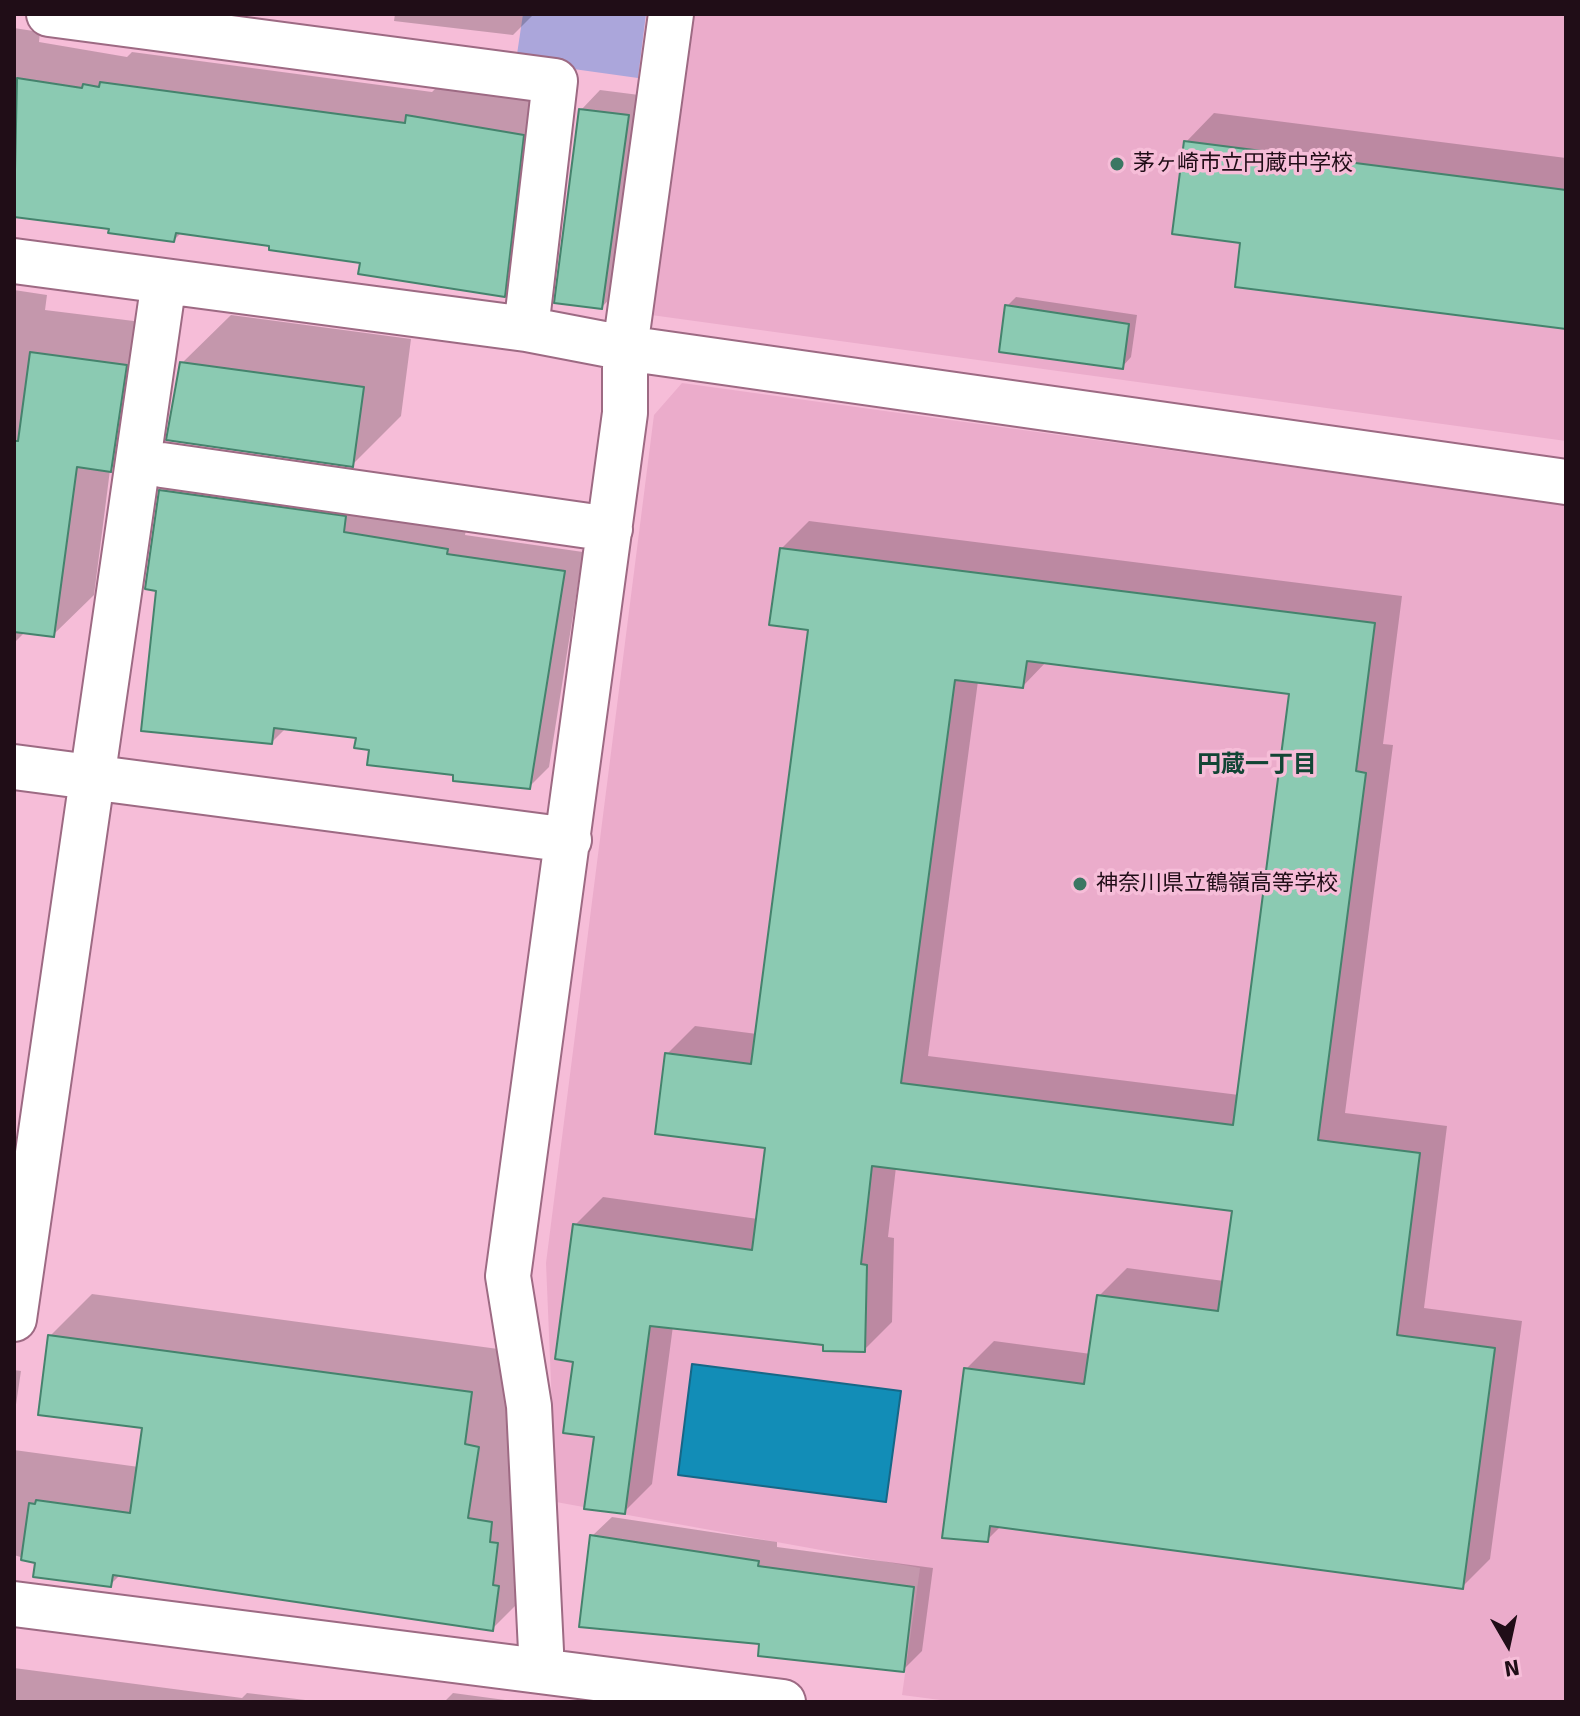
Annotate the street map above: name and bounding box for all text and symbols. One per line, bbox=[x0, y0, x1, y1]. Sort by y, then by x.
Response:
place label: 茅ヶ崎市立円蔵中学校 bbox=[1133, 151, 1353, 177]
marker: 茅ヶ崎市立円蔵中学校 bbox=[1108, 155, 1126, 173]
district label: 円蔵一丁目 bbox=[1197, 752, 1317, 780]
place label: 神奈川県立鶴嶺高等学校 bbox=[1096, 871, 1338, 897]
marker: 神奈川県立鶴嶺高等学校 bbox=[1071, 875, 1089, 893]
north arrow bbox=[1468, 1604, 1548, 1684]
text: N bbox=[1502, 1654, 1522, 1683]

